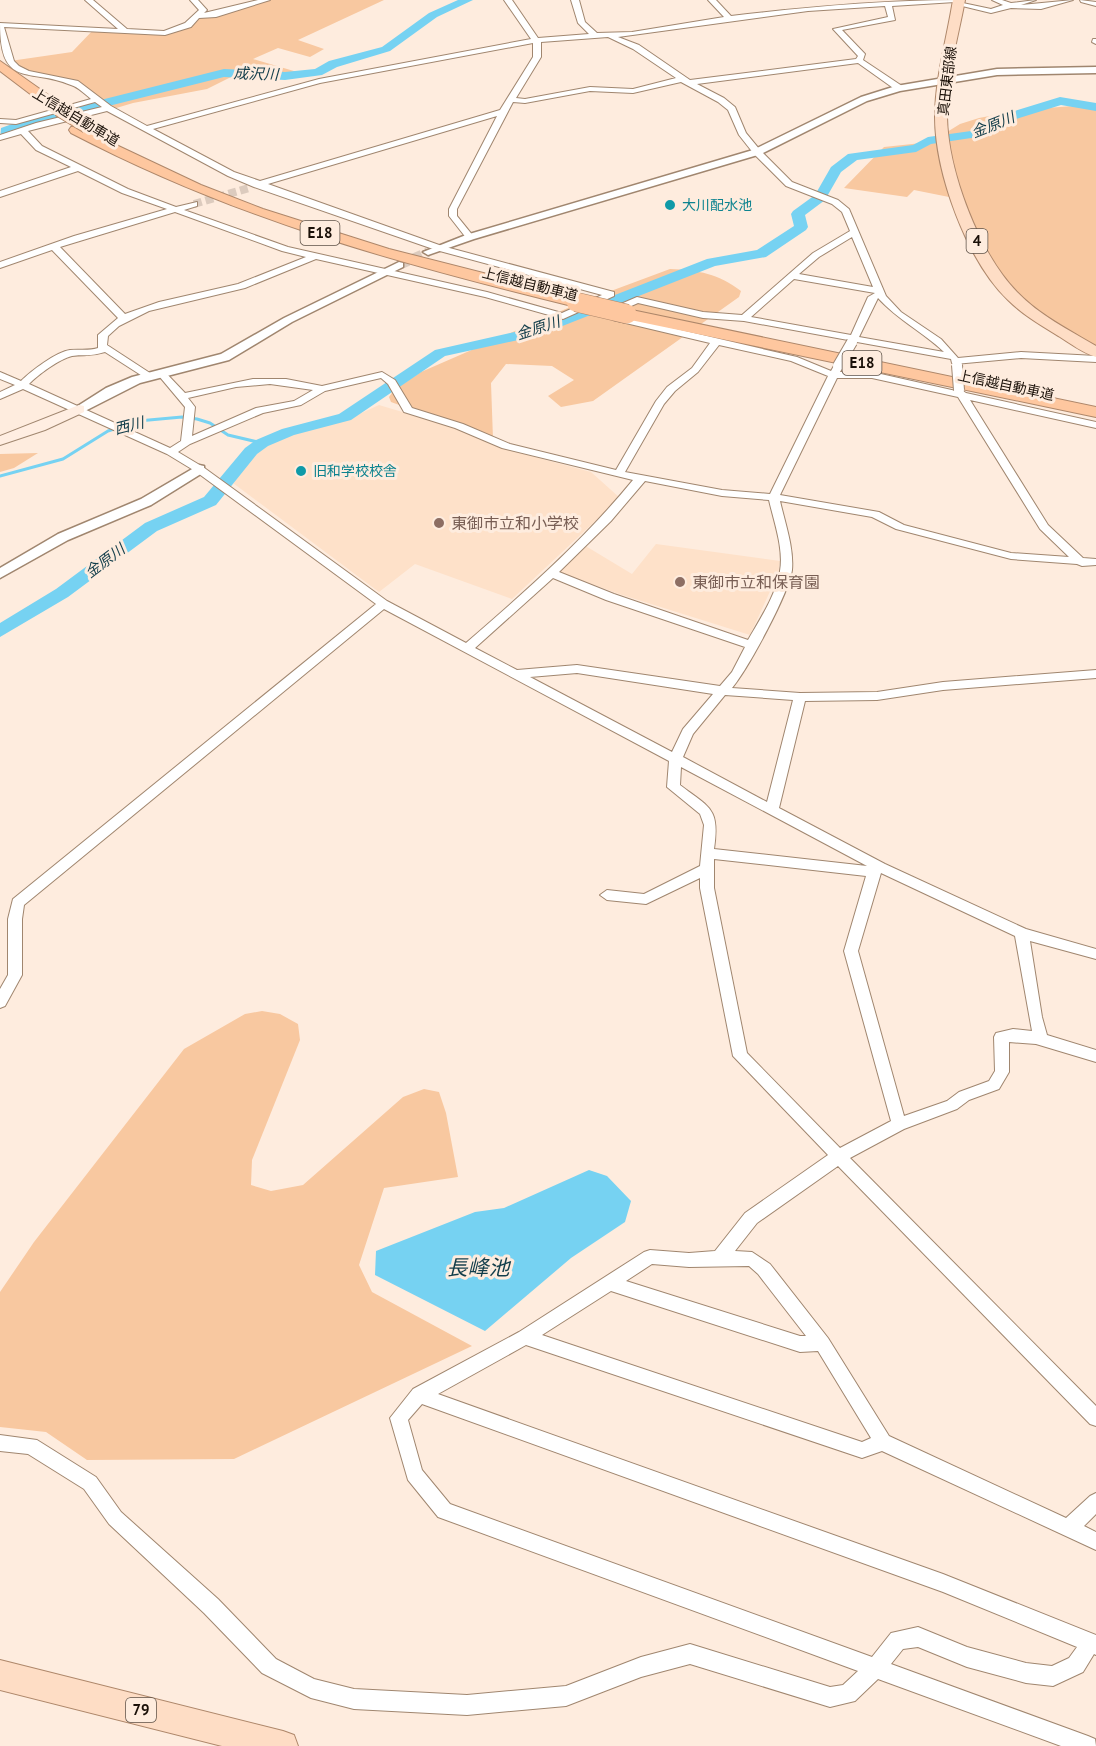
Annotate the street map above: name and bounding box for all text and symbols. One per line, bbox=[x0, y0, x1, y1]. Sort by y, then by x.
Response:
street label: 真田東部線 bbox=[934, 45, 960, 117]
water label: 成沢川 bbox=[233, 63, 281, 84]
street label: 上信越自動車道 bbox=[29, 84, 123, 150]
water label: 金原川 bbox=[968, 107, 1019, 142]
place label: 大川配水池 bbox=[682, 196, 752, 214]
marker: 大川配水池 bbox=[663, 198, 677, 212]
road number: E18 bbox=[300, 221, 340, 245]
road number: 4 bbox=[966, 229, 988, 253]
street label: 上信越自動車道 bbox=[480, 263, 580, 305]
water label: 金原川 bbox=[514, 311, 564, 344]
road number: E18 bbox=[842, 351, 882, 375]
street label: 上信越自動車道 bbox=[956, 366, 1056, 404]
water label: 西川 bbox=[112, 412, 148, 438]
place label: 旧和学校校舎 bbox=[313, 462, 397, 480]
marker: 旧和学校校舎 bbox=[294, 464, 308, 478]
place label: 東御市立和小学校 bbox=[451, 513, 579, 533]
marker: 東御市立和小学校 bbox=[432, 516, 446, 530]
water label: 金原川 bbox=[81, 538, 130, 582]
place label: 東御市立和保育園 bbox=[692, 572, 820, 592]
marker: 東御市立和保育園 bbox=[673, 575, 687, 589]
water label: 長峰池 bbox=[447, 1254, 511, 1281]
road number: 79 bbox=[126, 1698, 156, 1722]

